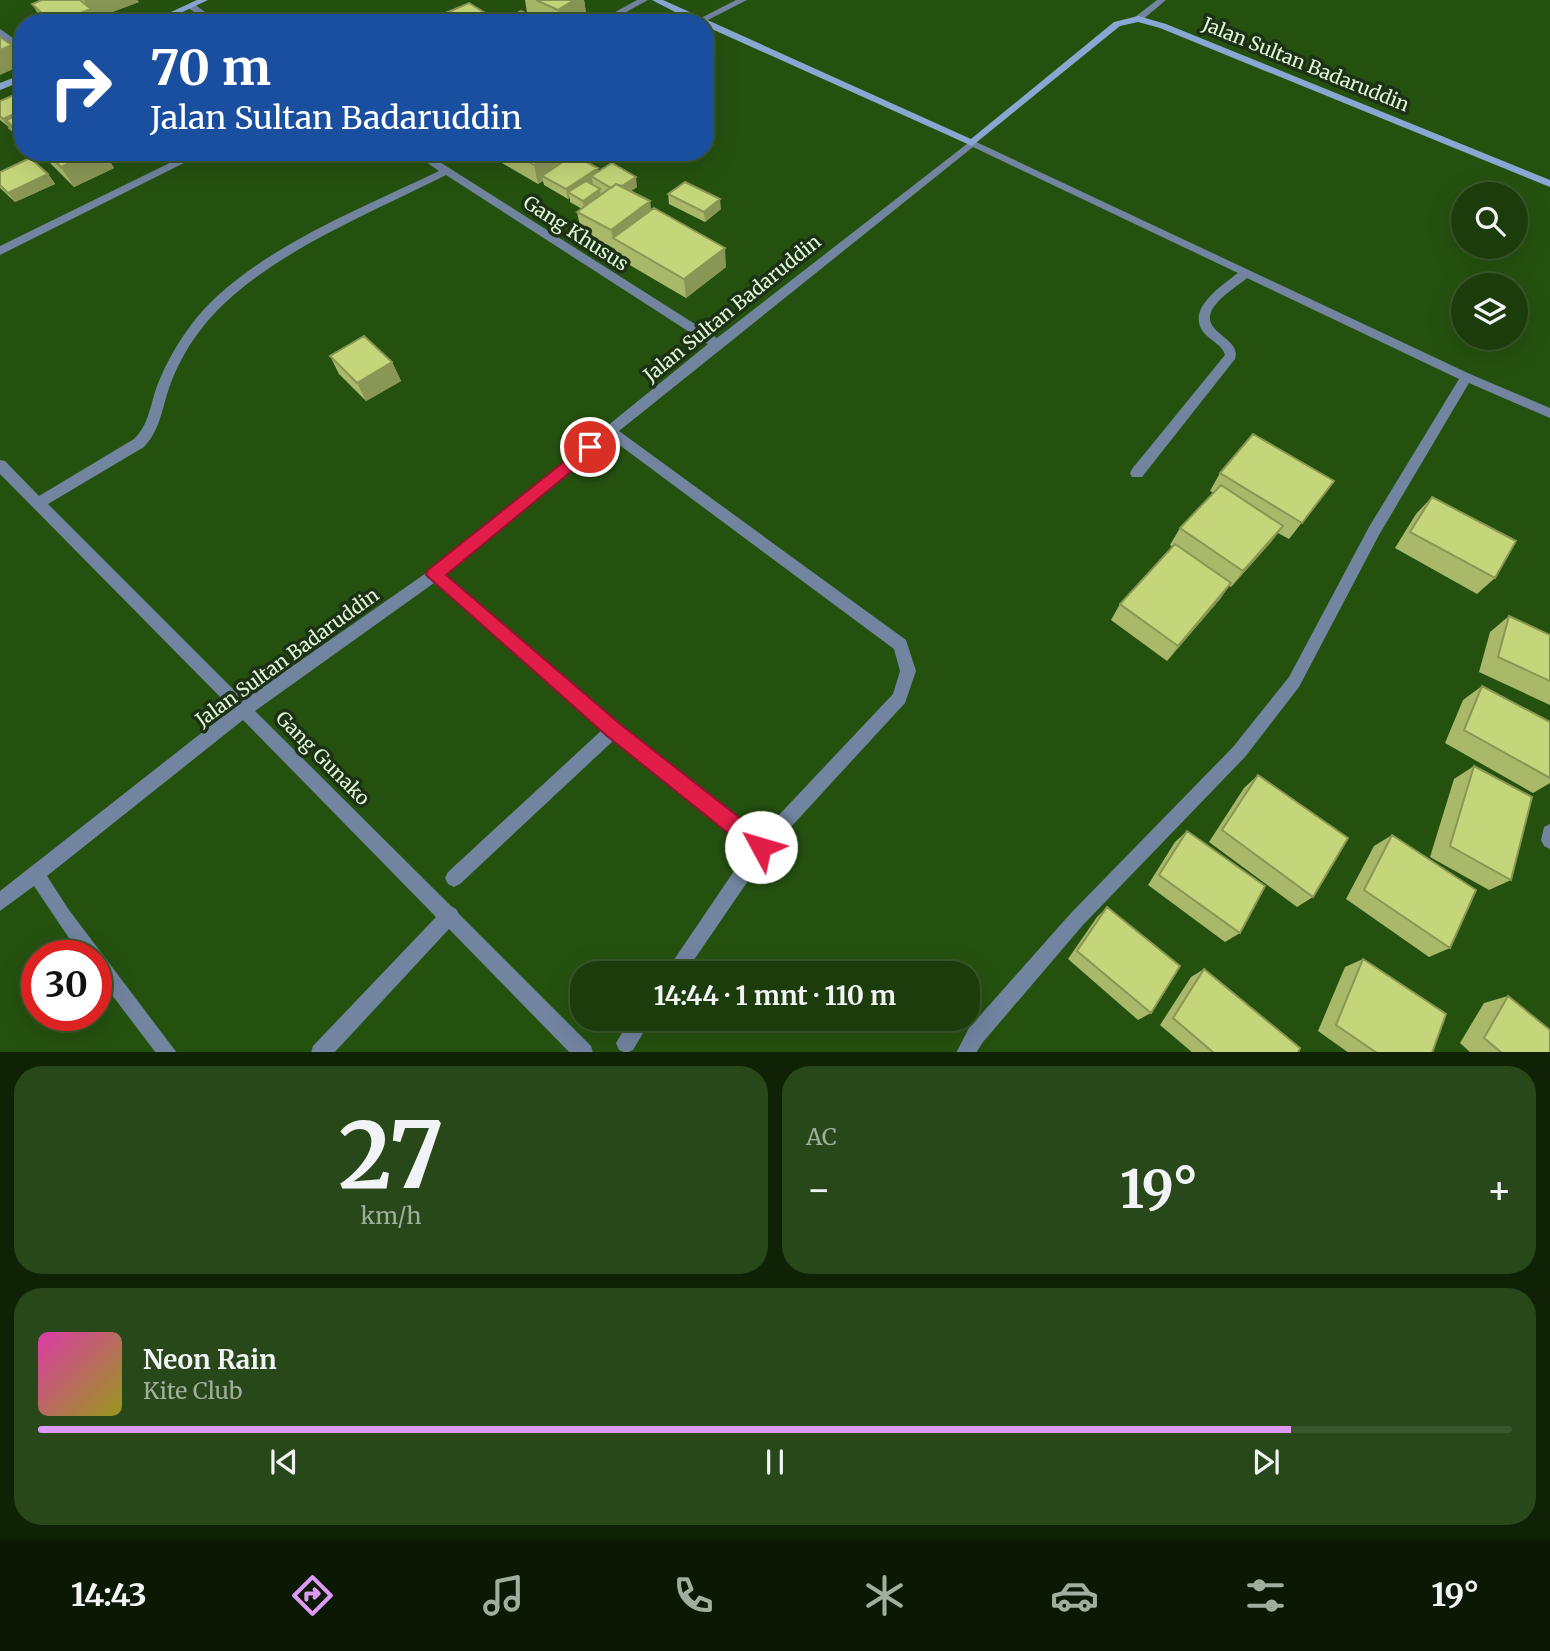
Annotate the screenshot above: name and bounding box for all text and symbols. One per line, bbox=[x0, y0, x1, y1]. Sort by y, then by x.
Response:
street label: Jalan Sultan Badaruddin bbox=[1198, 11, 1413, 117]
text: 70 m bbox=[150, 37, 271, 98]
icon: right bbox=[35, 42, 126, 133]
text: Jalan Sultan Badaruddin bbox=[150, 98, 522, 138]
map controls bbox=[1451, 182, 1528, 350]
button: search bbox=[1451, 182, 1528, 259]
street label: Gang Khusus bbox=[519, 190, 633, 276]
street label: Jalan Sultan Badaruddin bbox=[638, 229, 826, 387]
button: layers bbox=[1451, 273, 1528, 350]
pin bbox=[560, 417, 620, 477]
icon: arrive bbox=[571, 428, 609, 466]
street label: Jalan Sultan Badaruddin bbox=[190, 582, 384, 732]
street label: Gang Gunako bbox=[271, 706, 375, 810]
position arrow bbox=[724, 810, 798, 884]
speed limit sign: 30 bbox=[21, 940, 112, 1031]
text: 14:44 · 1 mnt · 110 m bbox=[654, 979, 896, 1012]
text: 27 bbox=[338, 1098, 444, 1213]
text: AC bbox=[806, 1122, 837, 1151]
text: 19° bbox=[1120, 1157, 1198, 1222]
text: − bbox=[806, 1166, 831, 1213]
text: + bbox=[1487, 1166, 1512, 1213]
text: km/h bbox=[361, 1201, 421, 1230]
text: Neon Rain bbox=[143, 1343, 277, 1376]
text: Kite Club bbox=[143, 1376, 242, 1405]
icon: previous bbox=[265, 1443, 303, 1481]
icon: pause bbox=[756, 1443, 794, 1481]
icon: next bbox=[1247, 1443, 1285, 1481]
icon: directions bbox=[288, 1571, 337, 1620]
icon: music bbox=[479, 1571, 528, 1620]
icon: phone bbox=[669, 1571, 718, 1620]
icon: climate bbox=[860, 1571, 909, 1620]
icon: car bbox=[1050, 1571, 1099, 1620]
icon: filters bbox=[1241, 1571, 1290, 1620]
text: 14:43 bbox=[71, 1575, 147, 1615]
text: 19° bbox=[1431, 1575, 1479, 1615]

